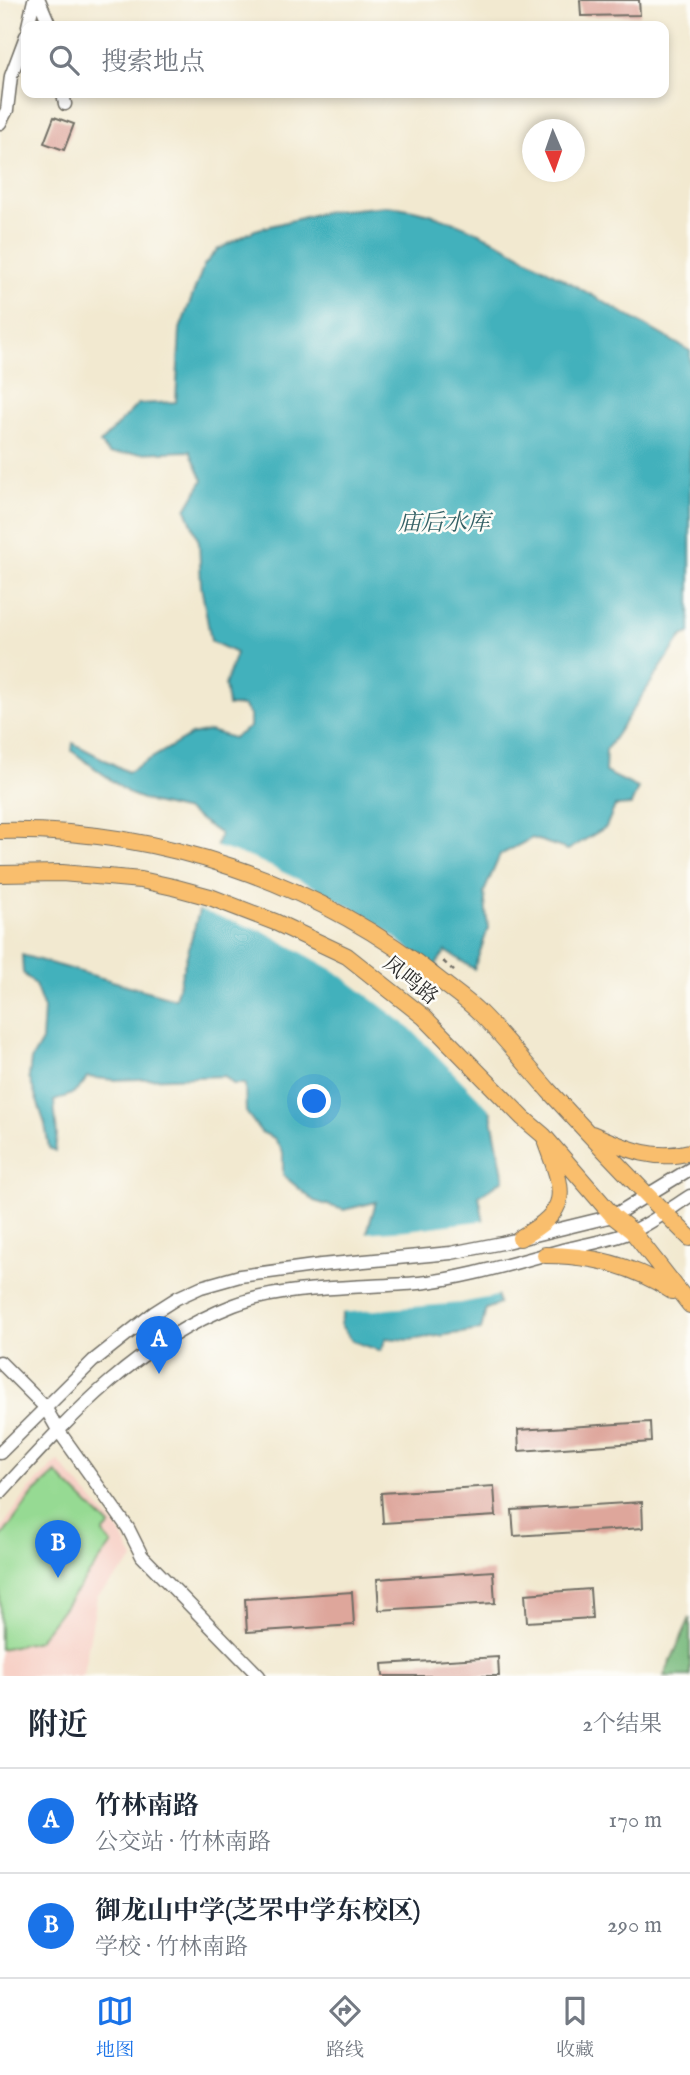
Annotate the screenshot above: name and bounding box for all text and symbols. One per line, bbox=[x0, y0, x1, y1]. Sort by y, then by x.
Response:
search box bbox=[21, 21, 669, 98]
icon: search bbox=[45, 41, 83, 79]
text: 搜索地点 bbox=[101, 46, 205, 79]
north arrow bbox=[522, 119, 585, 182]
water label: 庙后水库 bbox=[398, 509, 494, 538]
street label: 凤鸣路 bbox=[377, 951, 443, 1011]
your location bbox=[297, 1084, 331, 1118]
pin: A bbox=[136, 1316, 182, 1374]
pin: B bbox=[35, 1520, 81, 1578]
text: 附近 bbox=[28, 1707, 88, 1745]
text: 2个结果 bbox=[582, 1710, 662, 1739]
text: 竹林南路 bbox=[95, 1790, 199, 1823]
text: A bbox=[43, 1806, 59, 1835]
text: 170 m bbox=[609, 1806, 662, 1835]
text: 公交站 · 竹林南路 bbox=[95, 1828, 271, 1857]
text: 御龙山中学(芝罘中学东校区) bbox=[95, 1895, 420, 1928]
text: B bbox=[43, 1911, 59, 1940]
text: 290 m bbox=[607, 1911, 662, 1940]
text: 学校 · 竹林南路 bbox=[95, 1933, 248, 1962]
tab: 地图 bbox=[96, 1992, 134, 2063]
tab: 路线 bbox=[326, 1992, 364, 2063]
tab: 收藏 bbox=[556, 1992, 594, 2063]

